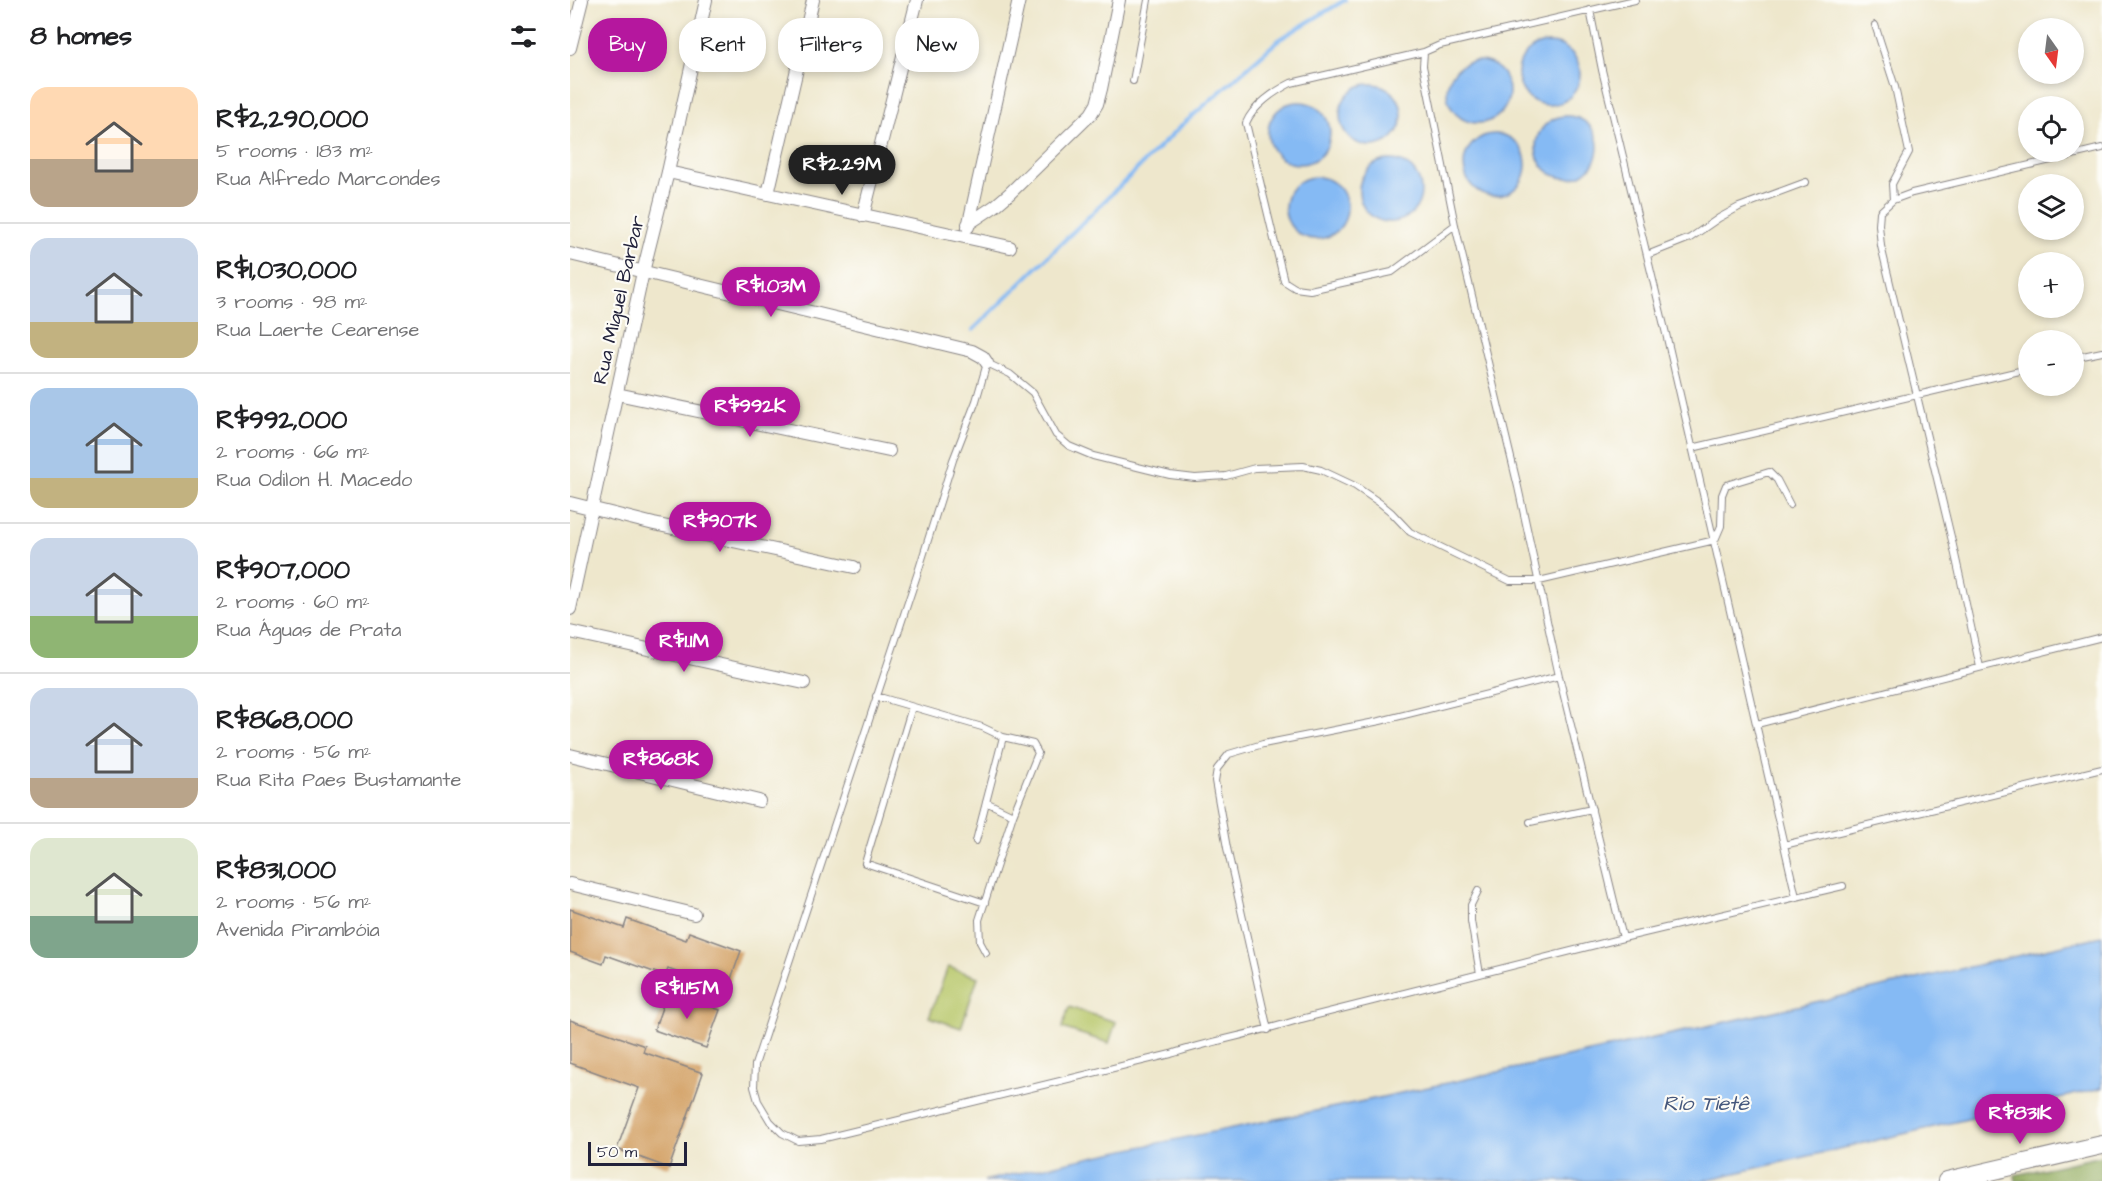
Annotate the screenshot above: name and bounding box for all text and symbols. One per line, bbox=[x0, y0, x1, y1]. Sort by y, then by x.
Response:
text: 8 homes bbox=[30, 18, 132, 54]
chip: Buy bbox=[588, 18, 667, 72]
chip: Rent bbox=[679, 18, 766, 72]
chip: Filters bbox=[778, 18, 883, 72]
chip: New bbox=[895, 18, 979, 72]
north arrow bbox=[2018, 18, 2084, 84]
map controls bbox=[2018, 18, 2084, 396]
icon: filters bbox=[507, 20, 540, 53]
button: locate bbox=[2018, 96, 2084, 162]
text: R$2,290,000 bbox=[216, 101, 368, 137]
icon: home bbox=[78, 111, 150, 183]
text: 5 rooms · 183 m² bbox=[216, 137, 373, 165]
pin: R$2.29M bbox=[787, 145, 897, 196]
text: R$2.29M bbox=[802, 150, 882, 178]
text: Rua Alfredo Marcondes bbox=[216, 165, 441, 193]
button: layers bbox=[2018, 174, 2084, 240]
street label: Rua Miguel Barbar bbox=[586, 213, 653, 387]
text: R$1,030,000 bbox=[216, 252, 357, 288]
button: + bbox=[2018, 252, 2084, 318]
icon: home bbox=[78, 262, 150, 334]
pin: R$1.03M bbox=[716, 267, 826, 318]
text: R$1.03M bbox=[736, 272, 806, 300]
text: 3 rooms · 98 m² bbox=[216, 288, 368, 316]
text: Rua Laerte Cearense bbox=[216, 316, 419, 344]
button: − bbox=[2018, 330, 2084, 396]
pin: R$992K bbox=[701, 387, 799, 438]
text: R$992K bbox=[714, 392, 786, 420]
text: R$992,000 bbox=[216, 402, 347, 438]
icon: home bbox=[78, 412, 150, 484]
text: 2 rooms · 66 m² bbox=[216, 438, 370, 466]
text: Rua Odilon H. Macedo bbox=[216, 466, 412, 494]
pin: R$907K bbox=[671, 502, 769, 553]
text: R$907K bbox=[683, 507, 757, 535]
text: R$907,000 bbox=[216, 552, 350, 588]
icon: home bbox=[78, 562, 150, 634]
text: 2 rooms · 60 m² bbox=[216, 588, 370, 616]
text: Rua Águas de Prata bbox=[216, 616, 401, 644]
pin: R$1.1M bbox=[635, 622, 733, 673]
text: R$1.1M bbox=[659, 627, 709, 655]
text: R$868,000 bbox=[216, 702, 353, 738]
icon: home bbox=[78, 712, 150, 784]
text: 2 rooms · 56 m² bbox=[216, 738, 371, 766]
pin: R$868K bbox=[612, 740, 710, 791]
text: R$868K bbox=[623, 745, 699, 773]
text: Rua Rita Paes Bustamante bbox=[216, 766, 461, 794]
text: R$831,000 bbox=[216, 852, 336, 888]
icon: home bbox=[78, 862, 150, 934]
text: 2 rooms · 56 m² bbox=[216, 888, 371, 916]
text: Avenida Pirambóia bbox=[216, 916, 380, 944]
pin: R$1.15M bbox=[632, 969, 742, 1020]
text: R$1.15M bbox=[655, 974, 719, 1002]
water label: Rio Tietê bbox=[1663, 1089, 1751, 1118]
pin: R$831K bbox=[1971, 1094, 2069, 1145]
text: R$831K bbox=[1988, 1099, 2052, 1127]
scale bar bbox=[588, 1139, 687, 1166]
text: 50 m bbox=[597, 1141, 637, 1163]

